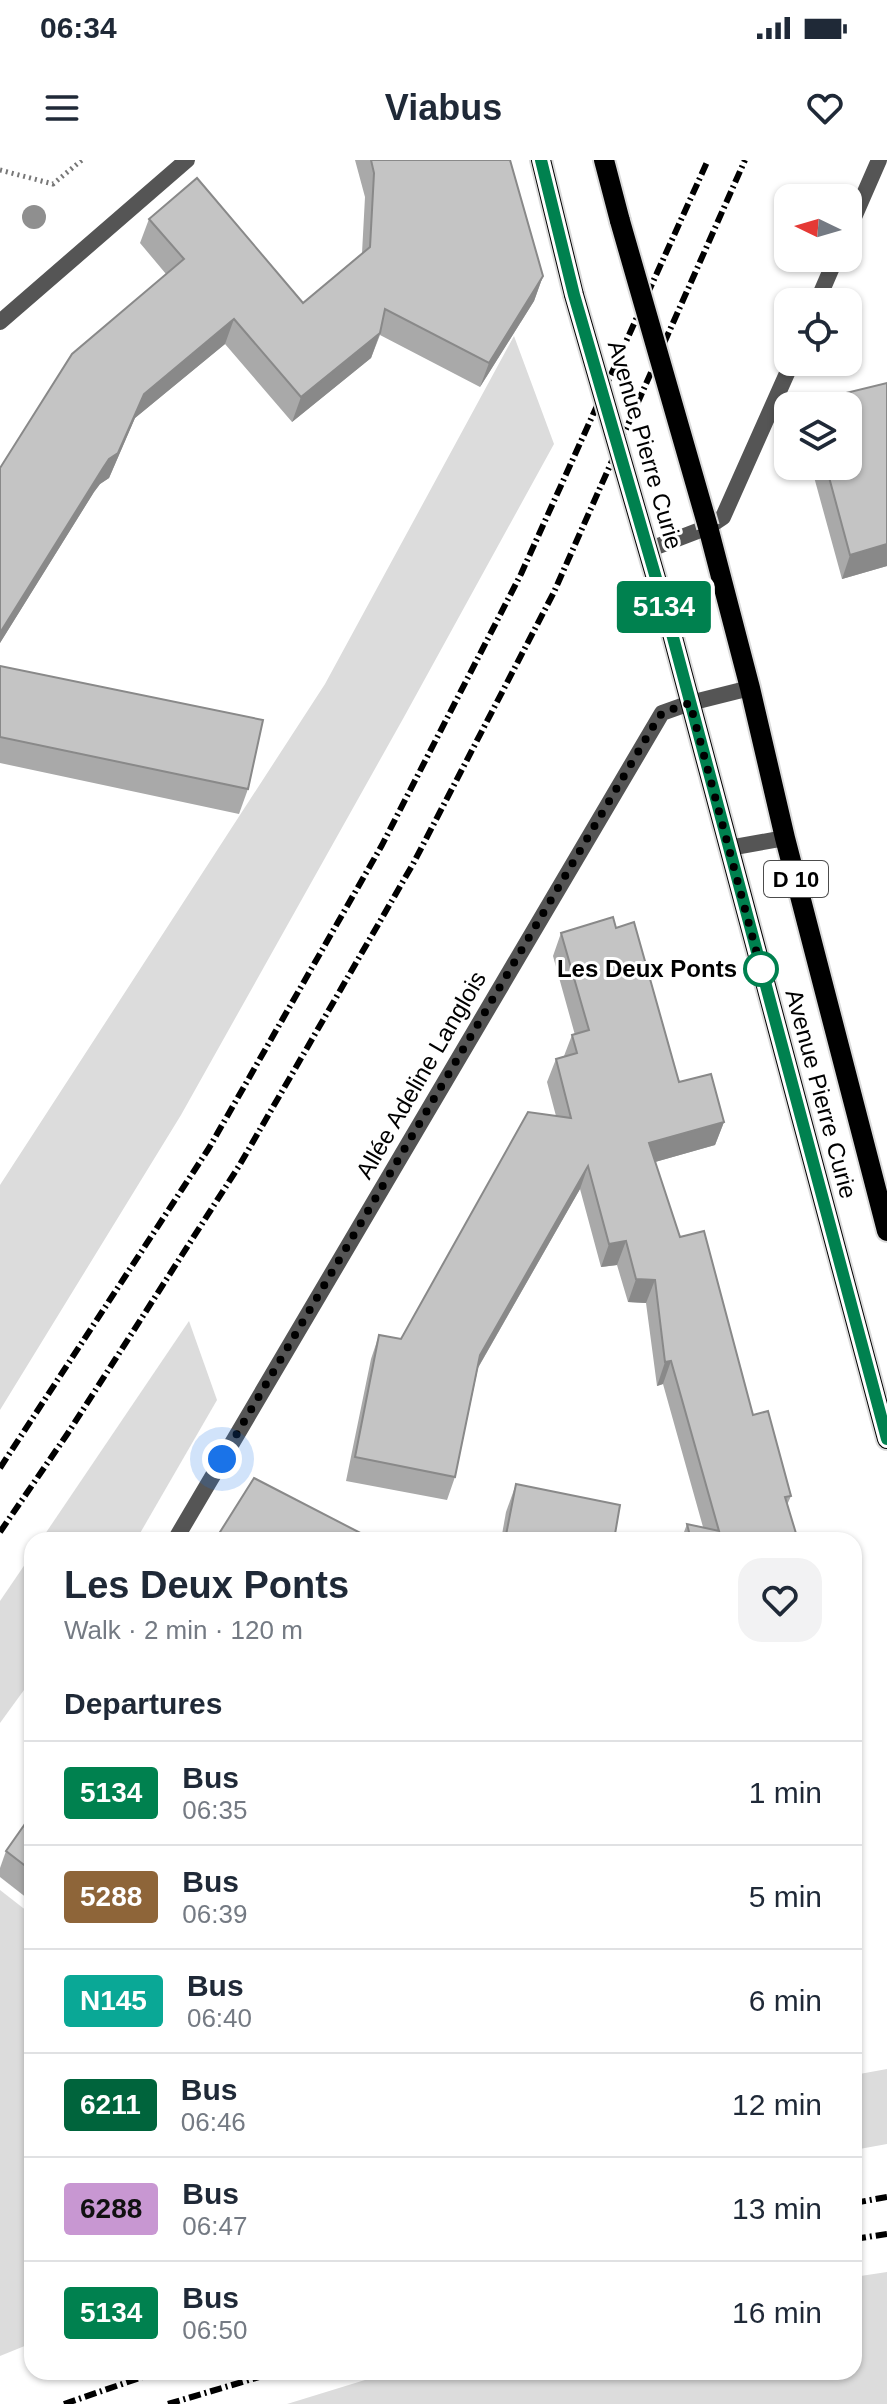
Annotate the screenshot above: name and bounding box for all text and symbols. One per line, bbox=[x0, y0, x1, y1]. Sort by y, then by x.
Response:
text: 06:34 bbox=[40, 11, 117, 44]
icon: menu bbox=[40, 86, 84, 130]
icon: heart bbox=[803, 86, 847, 130]
text: Viabus bbox=[385, 87, 502, 128]
north arrow bbox=[774, 184, 862, 272]
map controls bbox=[774, 184, 862, 480]
button: locate bbox=[774, 288, 862, 376]
street label: Avenue Pierre Curie bbox=[603, 337, 688, 552]
button: layers bbox=[774, 392, 862, 480]
line badge: 5134 bbox=[608, 581, 720, 633]
text: 5134 bbox=[633, 591, 695, 622]
road number: D 10 bbox=[764, 861, 828, 897]
marker: Les Deux Ponts bbox=[744, 952, 778, 986]
place label: Les Deux Ponts bbox=[557, 955, 737, 982]
street label: Allée Adeline Langlois bbox=[350, 966, 491, 1183]
street label: Avenue Pierre Curie bbox=[781, 986, 862, 1202]
your location bbox=[202, 1439, 242, 1479]
button: heart bbox=[738, 1558, 822, 1642]
text: Les Deux Ponts bbox=[64, 1564, 349, 1606]
text: Walk · 2 min · 120 m bbox=[64, 1615, 303, 1645]
text: Departures bbox=[64, 1687, 222, 1720]
text: Bus bbox=[182, 1761, 239, 1794]
text: 1 min bbox=[749, 1776, 822, 1809]
text: 5134 bbox=[80, 1777, 142, 1808]
text: 06:35 bbox=[182, 1795, 247, 1825]
text: Bus bbox=[182, 1865, 239, 1898]
text: 5 min bbox=[749, 1880, 822, 1913]
text: 5288 bbox=[80, 1881, 142, 1912]
text: 06:39 bbox=[182, 1899, 247, 1929]
text: Bus bbox=[187, 1969, 244, 2002]
text: 6 min bbox=[749, 1984, 822, 2017]
text: N145 bbox=[80, 1985, 147, 2016]
text: 06:40 bbox=[187, 2003, 252, 2033]
text: Bus bbox=[181, 2073, 237, 2106]
text: 12 min bbox=[732, 2088, 822, 2121]
text: 6211 bbox=[80, 2089, 141, 2120]
text: 06:46 bbox=[181, 2107, 246, 2137]
text: Bus bbox=[182, 2177, 239, 2210]
text: 13 min bbox=[732, 2192, 822, 2225]
text: 6288 bbox=[80, 2193, 142, 2224]
text: 06:47 bbox=[182, 2211, 247, 2241]
text: Bus bbox=[182, 2281, 239, 2314]
text: 16 min bbox=[732, 2296, 822, 2329]
text: 5134 bbox=[80, 2297, 142, 2328]
text: 06:50 bbox=[182, 2315, 247, 2345]

